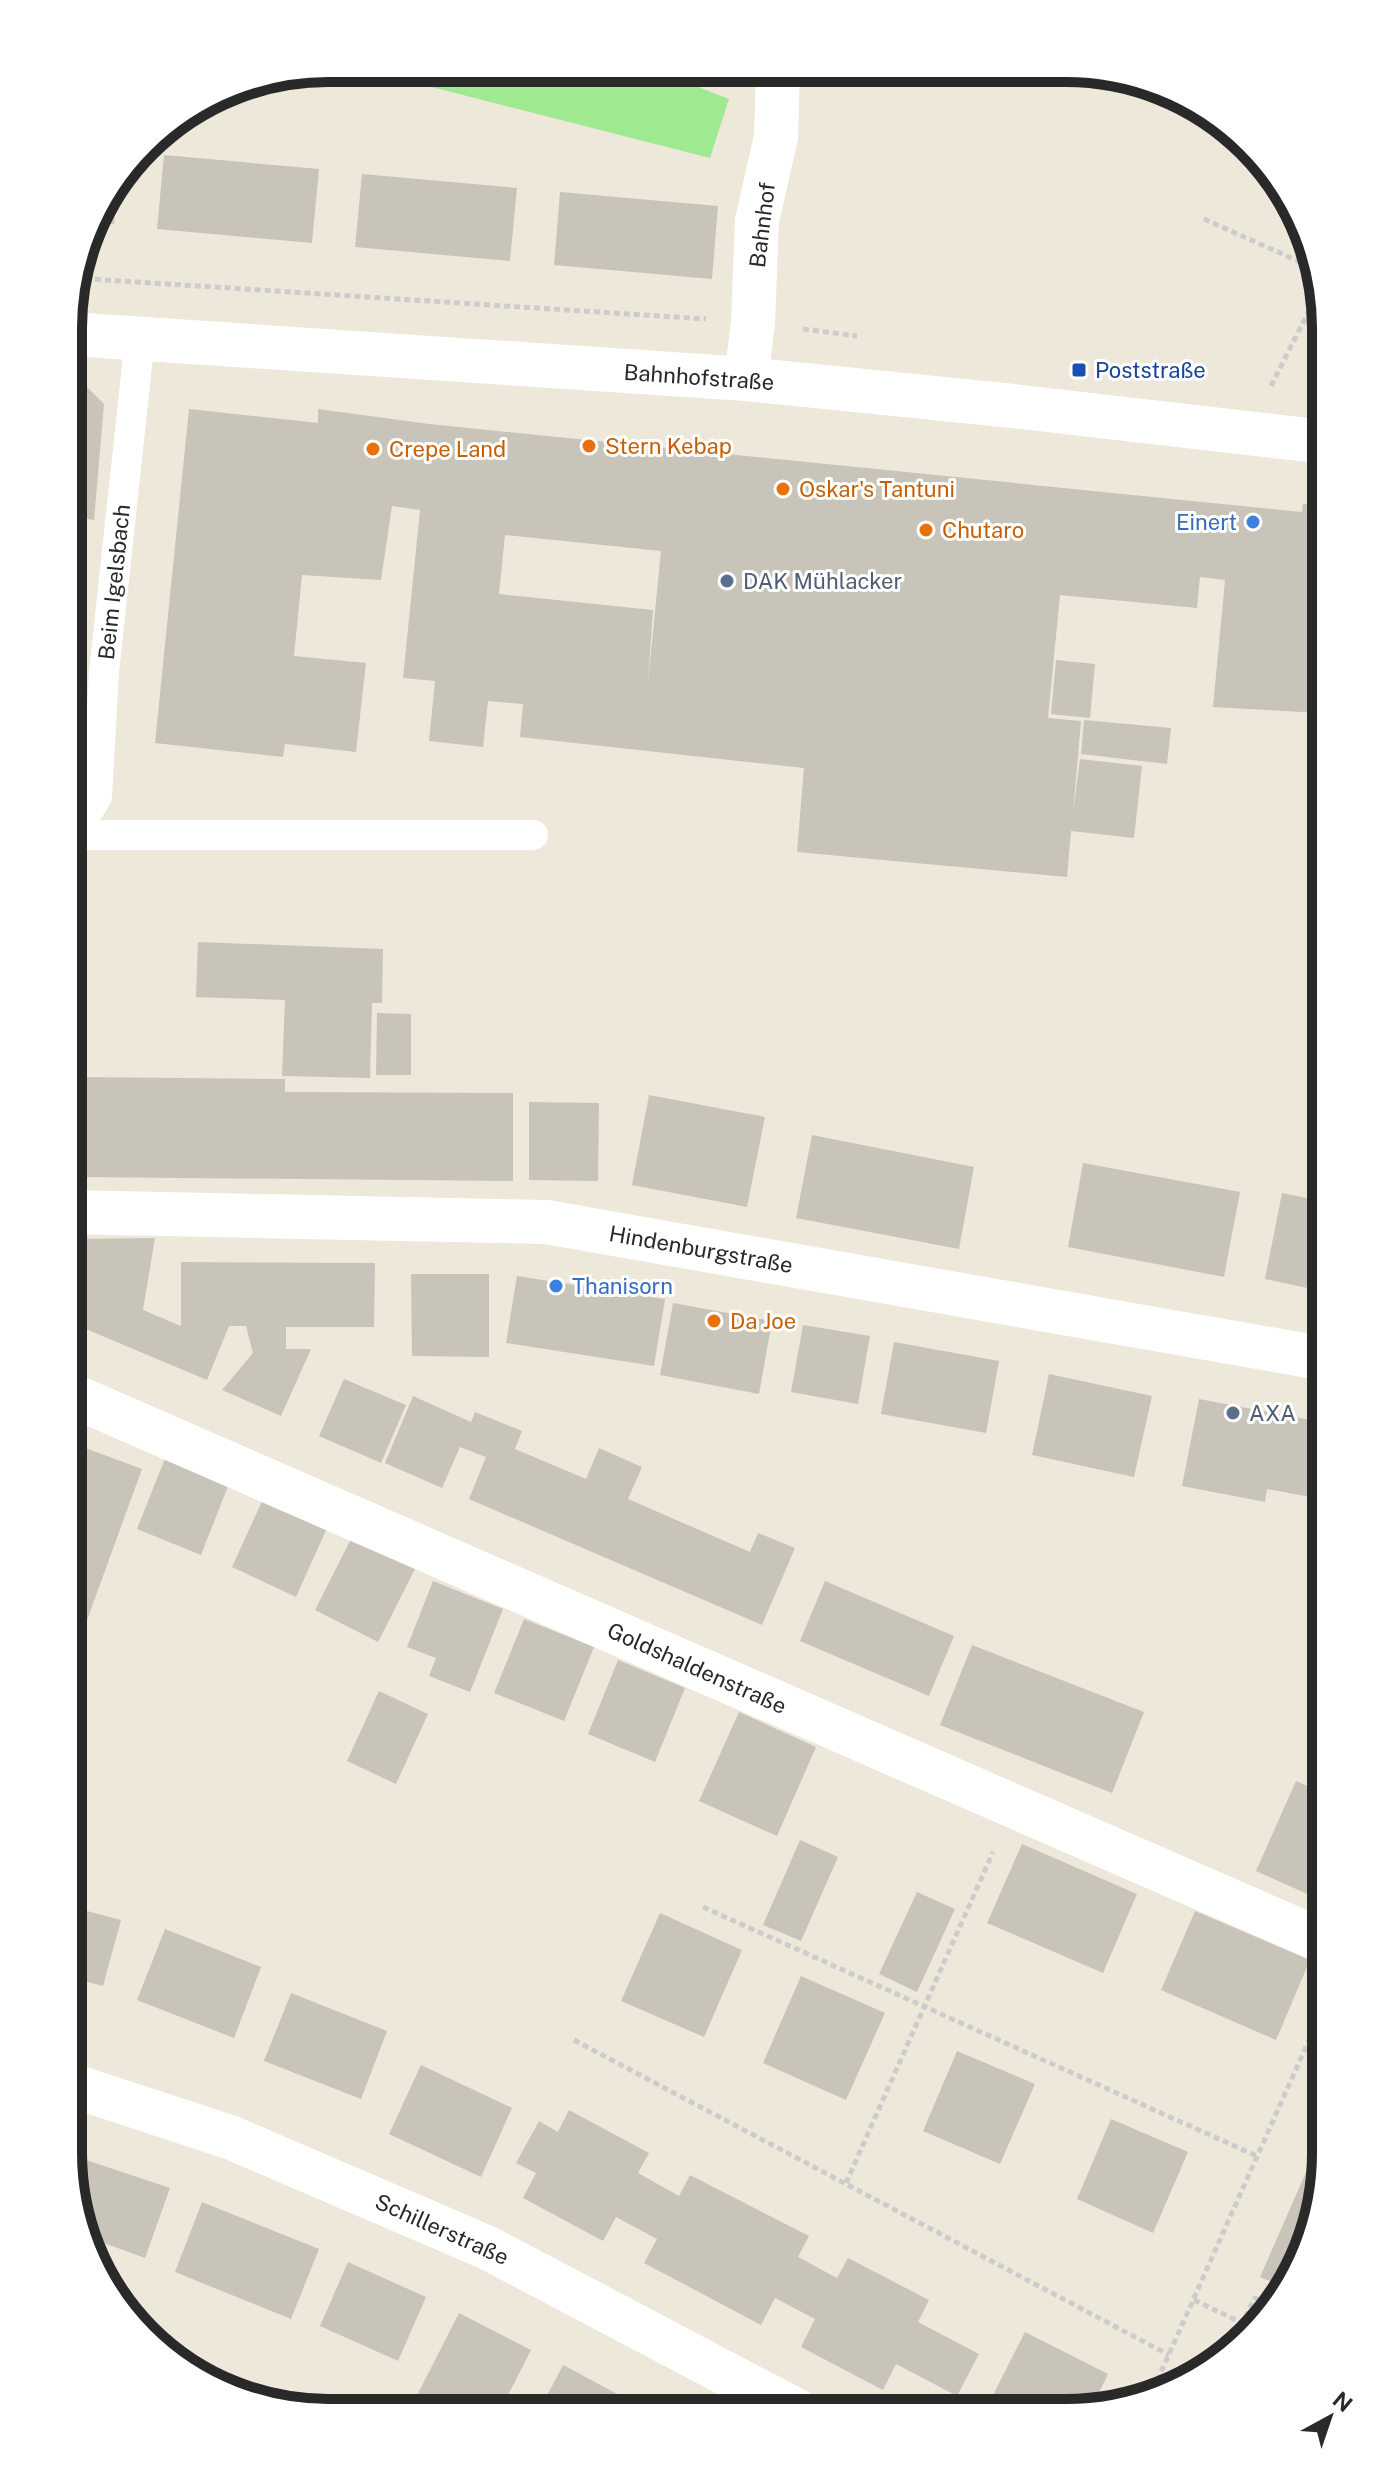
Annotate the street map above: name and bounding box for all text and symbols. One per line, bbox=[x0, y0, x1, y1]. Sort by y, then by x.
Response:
street label: Bahnhof bbox=[744, 181, 780, 269]
place label: Poststraße bbox=[1095, 357, 1206, 383]
street label: Bahnhofstraße bbox=[623, 359, 775, 395]
marker: Poststraße bbox=[1070, 361, 1088, 379]
place label: Stern Kebap bbox=[605, 433, 732, 459]
place label: Crepe Land bbox=[389, 436, 506, 462]
marker: Stern Kebap bbox=[580, 437, 598, 455]
marker: Crepe Land bbox=[364, 440, 382, 458]
place label: Oskar's Tantuni bbox=[799, 476, 955, 502]
marker: Oskar's Tantuni bbox=[774, 480, 792, 498]
street label: Beim Igelsbach bbox=[93, 503, 135, 661]
place label: Einert bbox=[1176, 509, 1237, 535]
marker: Einert bbox=[1244, 513, 1262, 531]
place label: Chutaro bbox=[942, 517, 1024, 543]
marker: Chutaro bbox=[917, 521, 935, 539]
place label: DAK Mühlacker bbox=[743, 568, 902, 594]
marker: DAK Mühlacker bbox=[718, 572, 736, 590]
street label: Hindenburgstraße bbox=[607, 1220, 795, 1278]
place label: Thanisorn bbox=[572, 1273, 673, 1299]
marker: Thanisorn bbox=[547, 1277, 565, 1295]
place label: Da Joe bbox=[730, 1308, 796, 1334]
marker: Da Joe bbox=[705, 1312, 723, 1330]
place label: AXA bbox=[1249, 1400, 1296, 1426]
marker: AXA bbox=[1224, 1404, 1242, 1422]
street label: Goldshaldenstraße bbox=[603, 1617, 791, 1719]
street label: Schillerstraße bbox=[371, 2188, 513, 2270]
north arrow bbox=[1290, 2377, 1370, 2457]
text: N bbox=[1328, 2386, 1358, 2417]

